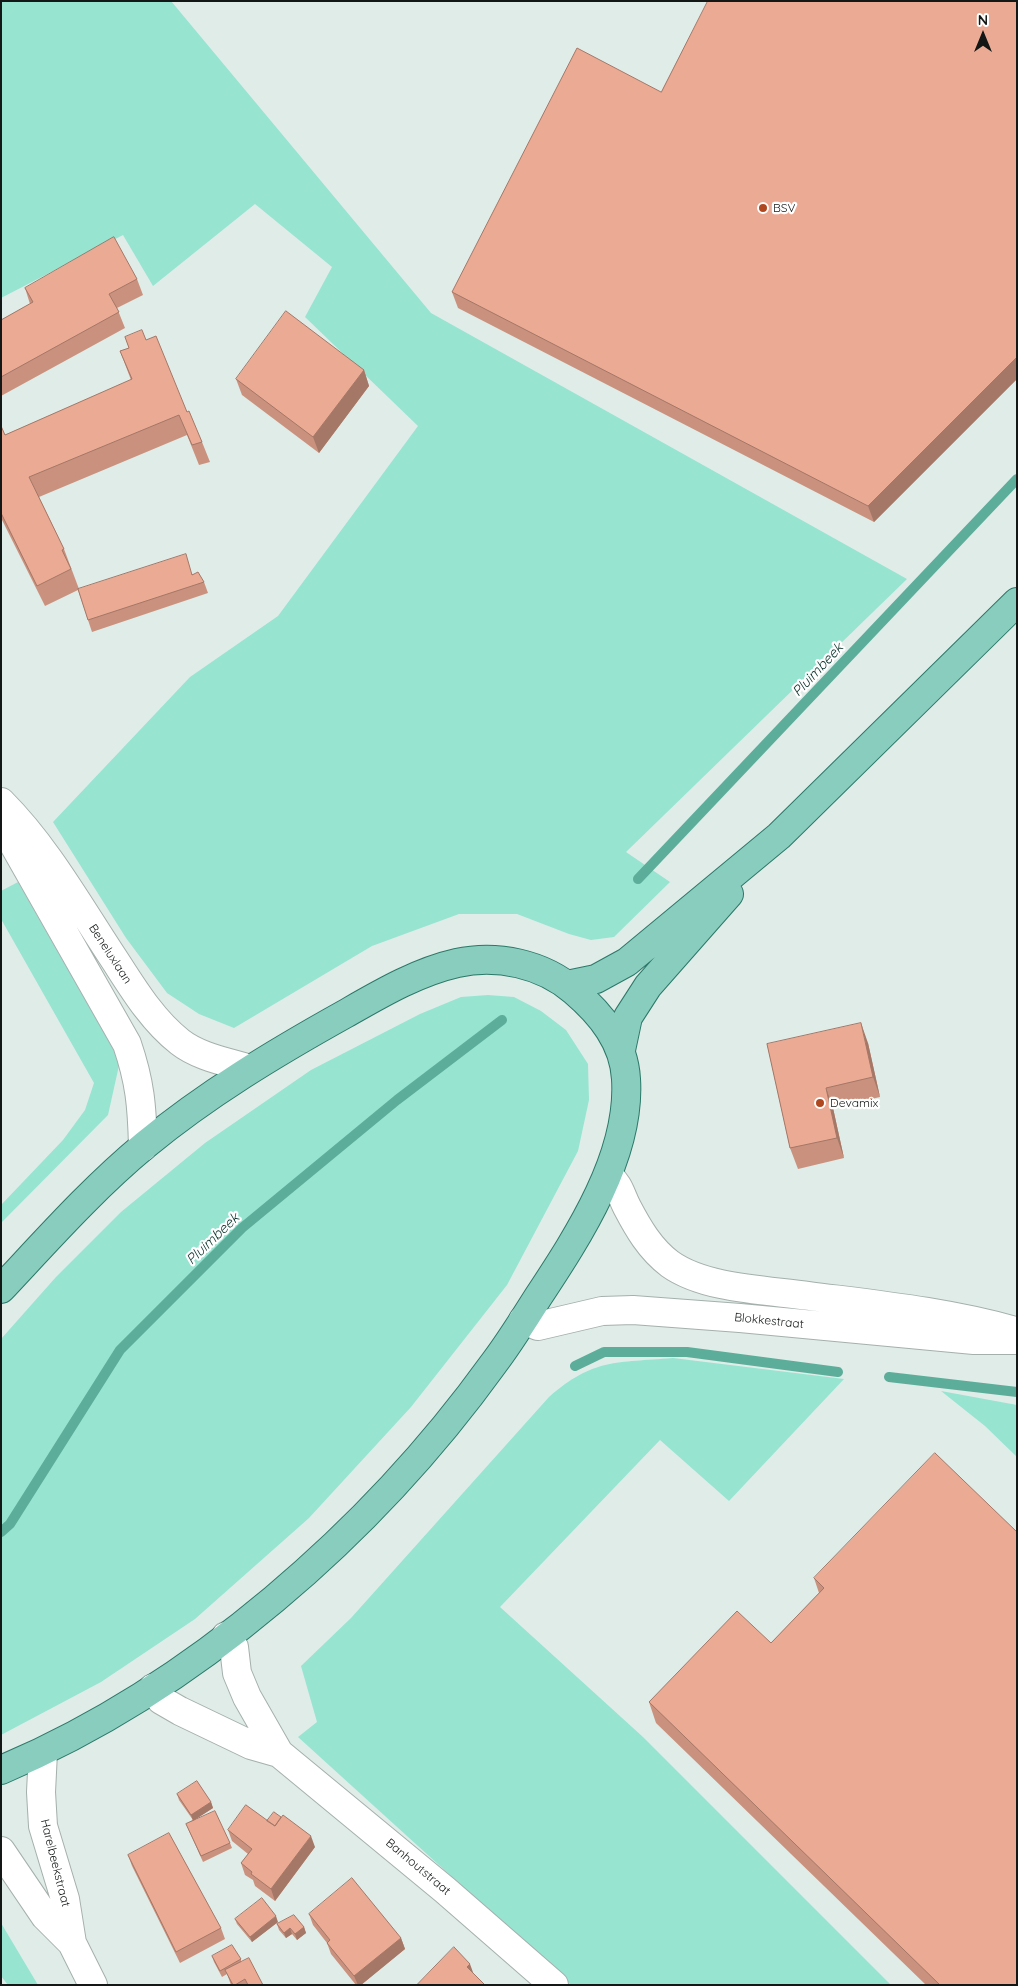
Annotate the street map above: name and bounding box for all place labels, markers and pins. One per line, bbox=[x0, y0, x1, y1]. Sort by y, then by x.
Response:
place label: BSV bbox=[773, 201, 796, 215]
marker: BSV bbox=[757, 202, 769, 214]
place label: Devamix bbox=[830, 1096, 878, 1110]
marker: Devamix bbox=[814, 1097, 826, 1109]

